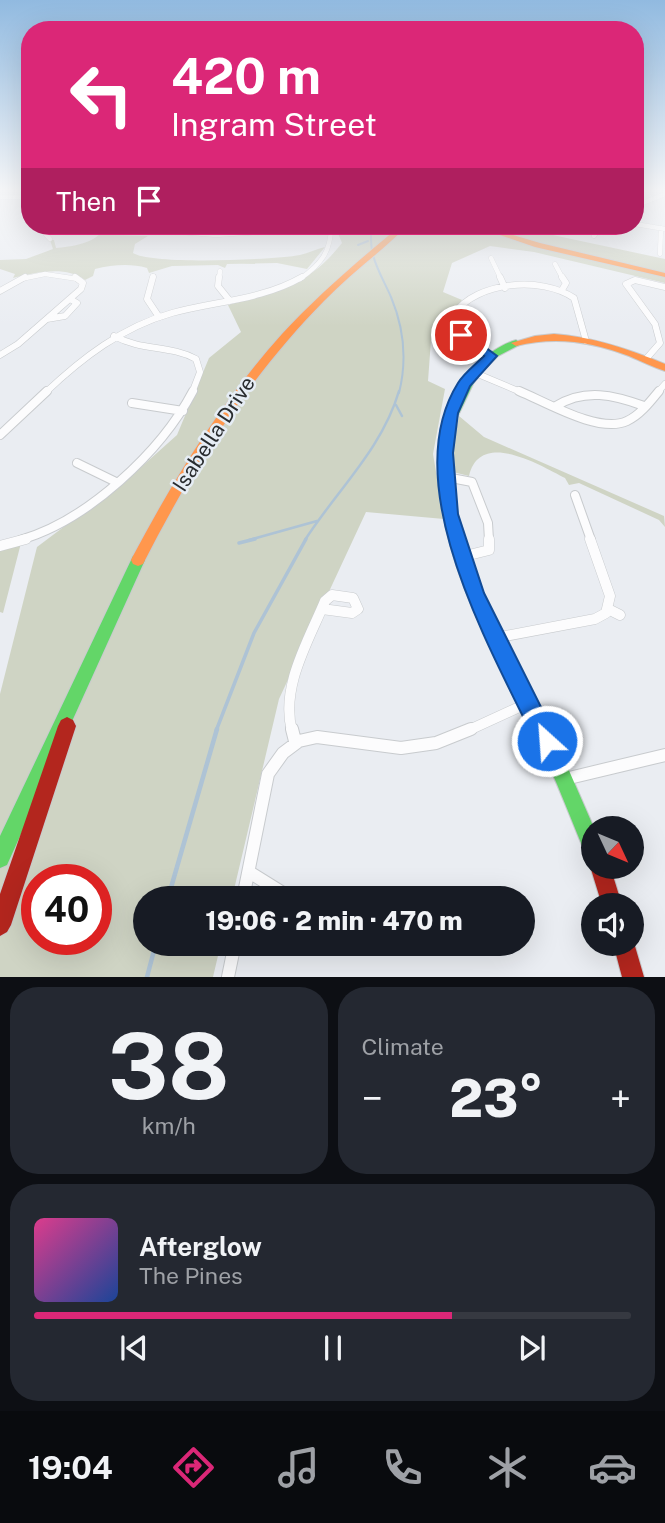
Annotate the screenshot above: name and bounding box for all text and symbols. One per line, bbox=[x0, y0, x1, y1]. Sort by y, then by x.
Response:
text: 420 m bbox=[171, 47, 321, 105]
icon: left bbox=[56, 49, 147, 140]
text: Ingram Street bbox=[171, 106, 377, 143]
icon: arrive bbox=[130, 182, 168, 220]
text: Then bbox=[56, 186, 116, 217]
pin bbox=[431, 305, 491, 365]
icon: arrive bbox=[442, 316, 480, 354]
street label: Isabella Drive bbox=[167, 372, 260, 496]
position arrow bbox=[510, 704, 584, 778]
north arrow bbox=[581, 816, 644, 878]
map controls bbox=[581, 816, 644, 956]
speed limit sign: 40 bbox=[21, 864, 112, 955]
button: sound bbox=[581, 893, 644, 956]
text: 19:06 · 2 min · 470 m bbox=[205, 905, 463, 936]
text: 38 bbox=[108, 1013, 229, 1119]
text: Climate bbox=[362, 1033, 444, 1060]
text: 23° bbox=[449, 1068, 543, 1129]
text: − bbox=[362, 1076, 383, 1121]
text: + bbox=[610, 1076, 631, 1121]
text: km/h bbox=[142, 1112, 196, 1139]
text: Afterglow bbox=[139, 1231, 262, 1262]
text: The Pines bbox=[139, 1262, 243, 1289]
icon: previous bbox=[115, 1329, 153, 1367]
icon: pause bbox=[314, 1329, 352, 1367]
icon: next bbox=[513, 1329, 551, 1367]
icon: directions bbox=[169, 1443, 218, 1492]
icon: music bbox=[274, 1443, 323, 1492]
icon: phone bbox=[378, 1443, 427, 1492]
icon: climate bbox=[483, 1443, 532, 1492]
icon: car bbox=[588, 1443, 637, 1492]
text: 19:04 bbox=[28, 1449, 113, 1486]

